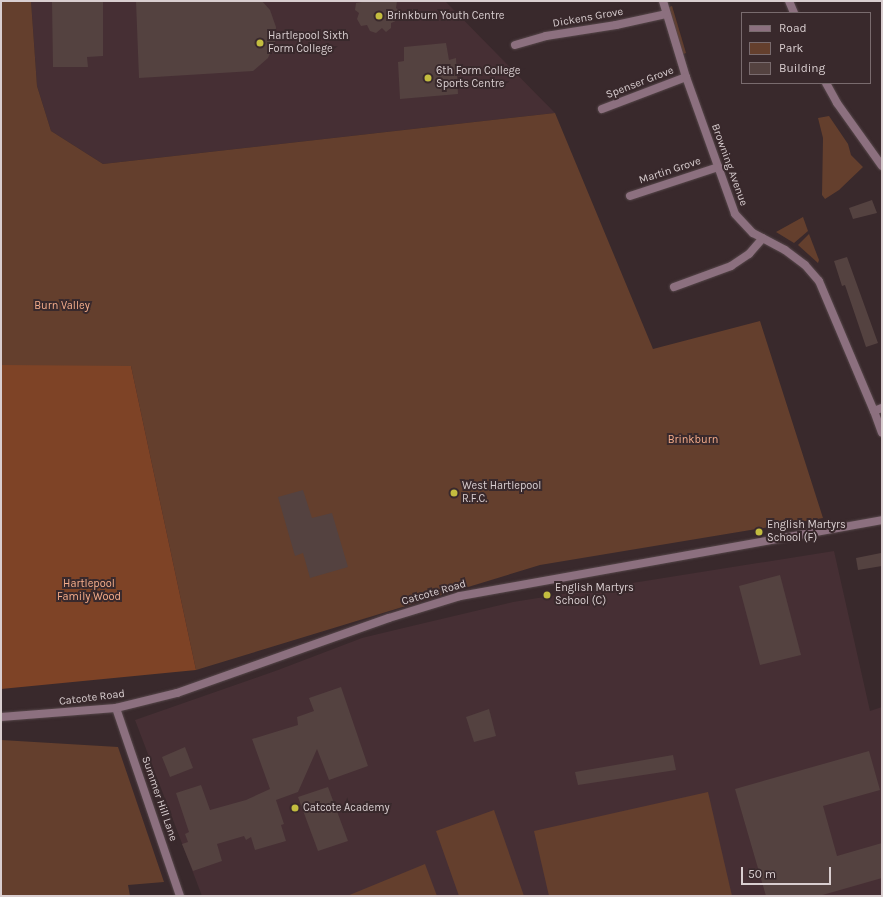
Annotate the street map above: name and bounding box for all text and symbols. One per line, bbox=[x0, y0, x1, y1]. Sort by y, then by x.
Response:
street label: Dickens Grove bbox=[552, 5, 624, 31]
place label: Brinkburn Youth Centre bbox=[387, 9, 505, 23]
marker: Brinkburn Youth Centre bbox=[374, 11, 384, 21]
legend bbox=[741, 12, 871, 84]
text: Road bbox=[779, 21, 807, 35]
place label: Hartlepool Sixth Form College bbox=[268, 30, 349, 56]
marker: Hartlepool Sixth Form College bbox=[255, 38, 265, 48]
text: Park bbox=[779, 41, 803, 55]
text: Building bbox=[779, 61, 825, 75]
street label: Spenser Grove bbox=[604, 64, 676, 102]
place label: 6th Form College Sports Centre bbox=[436, 65, 520, 91]
marker: 6th Form College Sports Centre bbox=[423, 73, 433, 83]
street label: Browning Avenue bbox=[708, 122, 750, 208]
street label: Martin Grove bbox=[637, 155, 703, 187]
park label: Burn Valley bbox=[34, 299, 90, 313]
park label: Brinkburn bbox=[668, 433, 718, 447]
place label: West Hartlepool R.F.C. bbox=[462, 480, 541, 506]
marker: West Hartlepool R.F.C. bbox=[449, 488, 459, 498]
place label: English Martyrs School (F) bbox=[767, 519, 846, 545]
marker: English Martyrs School (F) bbox=[754, 527, 764, 537]
park label: Hartlepool Family Wood bbox=[57, 578, 121, 604]
street label: Catcote Road bbox=[400, 578, 468, 608]
place label: English Martyrs School (C) bbox=[555, 582, 634, 608]
marker: English Martyrs School (C) bbox=[542, 590, 552, 600]
street label: Catcote Road bbox=[58, 687, 126, 709]
street label: Summer Hill Lane bbox=[138, 755, 180, 843]
place label: Catcote Academy bbox=[303, 801, 390, 815]
marker: Catcote Academy bbox=[290, 803, 300, 813]
scale bar bbox=[743, 859, 833, 885]
text: 50 m bbox=[748, 867, 776, 881]

